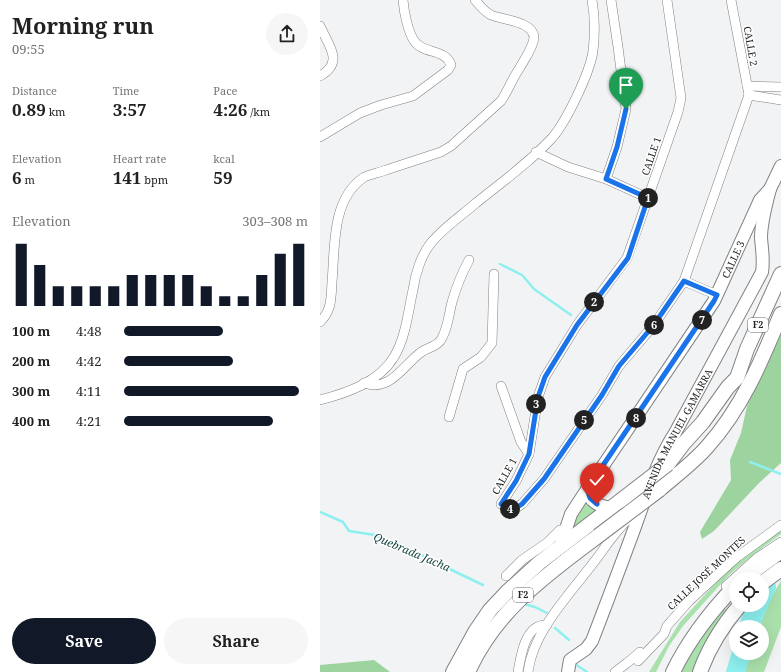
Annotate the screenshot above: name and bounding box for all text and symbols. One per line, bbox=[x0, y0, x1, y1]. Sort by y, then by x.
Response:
text: Morning run bbox=[12, 10, 154, 40]
button: share bbox=[266, 13, 308, 55]
street label: CALLE 2 bbox=[741, 25, 761, 67]
text: 09:55 bbox=[12, 40, 45, 58]
pin bbox=[609, 68, 643, 109]
icon: arrive bbox=[615, 74, 637, 96]
text: Distance bbox=[12, 83, 57, 98]
text: Time bbox=[113, 83, 139, 98]
text: Pace bbox=[213, 83, 237, 98]
text: 0.89 bbox=[12, 98, 46, 121]
text: 3:57 bbox=[113, 98, 147, 121]
text: 4:26 bbox=[213, 98, 247, 121]
text: km bbox=[46, 104, 66, 119]
text: /km bbox=[247, 104, 270, 119]
street label: CALLE 1 bbox=[638, 135, 664, 177]
text: Elevation bbox=[12, 151, 62, 166]
text: Heart rate bbox=[113, 151, 166, 166]
text: kcal bbox=[213, 151, 235, 166]
text: 6 bbox=[12, 166, 22, 189]
text: 141 bbox=[113, 166, 141, 189]
text: 59 bbox=[213, 166, 233, 189]
text: m bbox=[22, 172, 35, 187]
text: bpm bbox=[141, 172, 168, 187]
pin: 1 bbox=[638, 188, 658, 208]
text: 1 bbox=[645, 190, 651, 205]
text: Elevation bbox=[12, 212, 71, 230]
text: 303–308 m bbox=[242, 212, 308, 230]
street label: CALLE 3 bbox=[718, 238, 748, 281]
pin: 2 bbox=[584, 292, 604, 312]
text: 2 bbox=[591, 294, 597, 309]
pin: 7 bbox=[692, 310, 712, 330]
text: 7 bbox=[699, 312, 705, 327]
pin: 6 bbox=[644, 315, 664, 335]
text: 6 bbox=[651, 317, 657, 332]
road number: F2 bbox=[748, 318, 768, 332]
text: 100 m bbox=[12, 322, 50, 340]
text: 4:48 bbox=[76, 322, 102, 340]
text: 200 m bbox=[12, 352, 50, 370]
text: 4:42 bbox=[76, 352, 102, 370]
street label: AVENIDA MANUEL GAMARRA bbox=[638, 365, 716, 501]
text: 300 m bbox=[12, 382, 50, 400]
text: 4:11 bbox=[76, 382, 102, 400]
pin: 3 bbox=[526, 394, 546, 414]
text: 3 bbox=[533, 396, 539, 411]
pin: 8 bbox=[626, 408, 646, 428]
pin: 5 bbox=[574, 410, 594, 430]
text: 8 bbox=[633, 410, 639, 425]
text: 400 m bbox=[12, 412, 50, 430]
text: 4:21 bbox=[76, 412, 102, 430]
text: 5 bbox=[581, 412, 587, 427]
street label: CALLE 1 bbox=[488, 455, 520, 497]
pin bbox=[580, 463, 614, 504]
icon: check bbox=[586, 469, 608, 491]
pin: 4 bbox=[500, 499, 520, 519]
text: 4 bbox=[507, 501, 513, 516]
water label: Quebrada Jacha bbox=[372, 529, 453, 575]
street label: CALLE JOSÉ MONTES bbox=[664, 533, 748, 613]
map controls bbox=[729, 572, 769, 660]
button: locate bbox=[729, 572, 769, 612]
road number: F2 bbox=[513, 588, 533, 602]
button: Save bbox=[12, 618, 156, 664]
button: Share bbox=[164, 618, 308, 664]
button: layers bbox=[729, 620, 769, 660]

